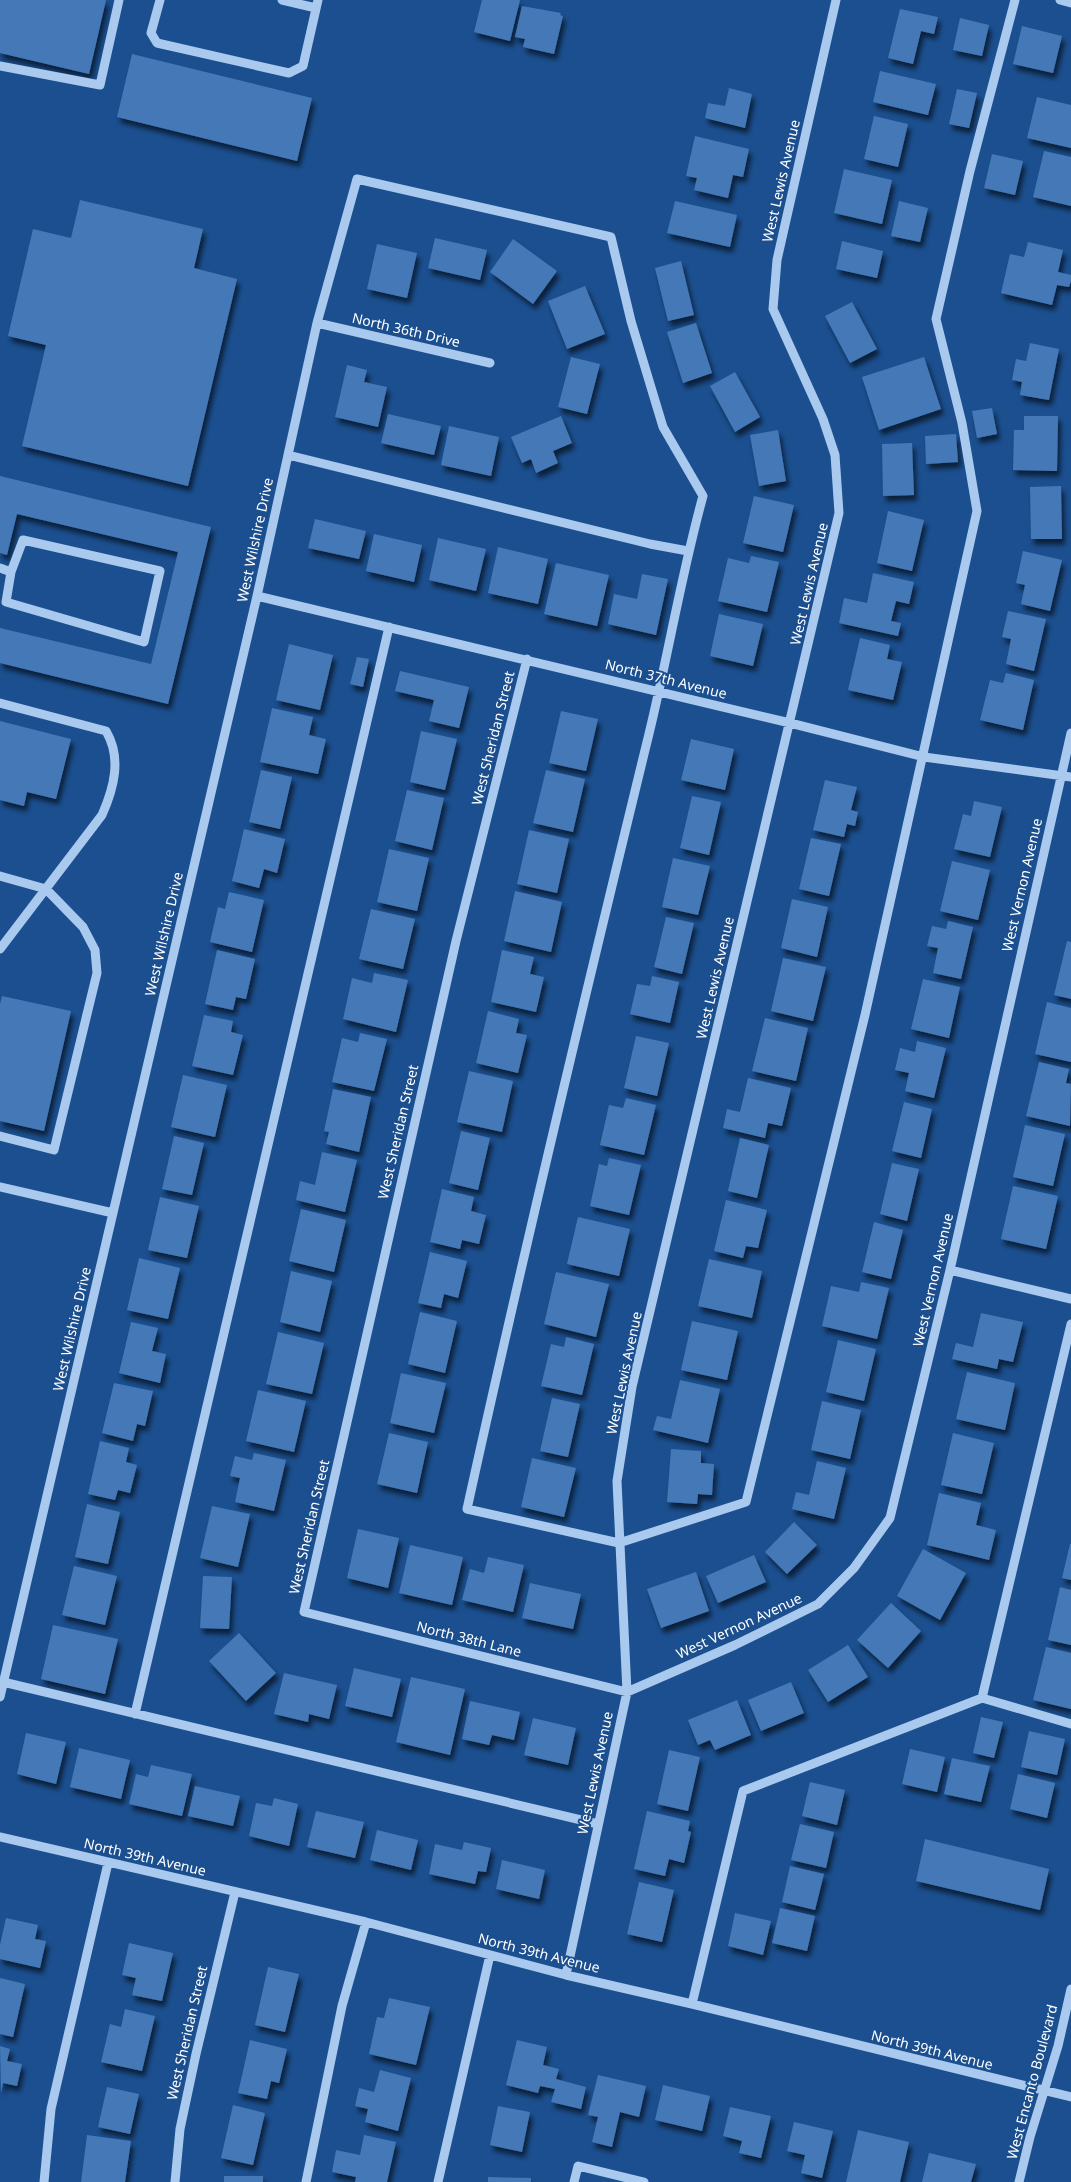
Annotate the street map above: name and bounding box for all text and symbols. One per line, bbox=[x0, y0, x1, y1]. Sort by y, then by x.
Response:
street label: West Lewis Avenue bbox=[757, 118, 804, 244]
street label: North 36th Drive bbox=[350, 308, 462, 351]
street label: West Wilshire Drive bbox=[232, 476, 277, 604]
street label: West Lewis Avenue bbox=[785, 521, 832, 647]
street label: North 37th Avenue bbox=[603, 654, 729, 703]
street label: West Sheridan Street bbox=[467, 669, 518, 807]
street label: West Vernon Avenue bbox=[997, 816, 1046, 953]
street label: West Wilshire Drive bbox=[140, 870, 187, 998]
street label: West Lewis Avenue bbox=[691, 915, 738, 1041]
street label: West Sheridan Street bbox=[373, 1063, 422, 1201]
street label: West Vernon Avenue bbox=[908, 1211, 957, 1348]
street label: West Wilshire Drive bbox=[48, 1265, 95, 1393]
street label: West Lewis Avenue bbox=[601, 1310, 646, 1436]
street label: West Sheridan Street bbox=[284, 1458, 333, 1596]
street label: West Vernon Avenue bbox=[673, 1588, 805, 1663]
street label: North 38th Lane bbox=[415, 1616, 524, 1661]
street label: West Lewis Avenue bbox=[572, 1710, 617, 1836]
street label: North 39th Avenue bbox=[82, 1833, 208, 1880]
street label: North 39th Avenue bbox=[476, 1928, 602, 1977]
street label: West Sheridan Street bbox=[162, 1964, 211, 2102]
street label: West Encanto Boulevard bbox=[1002, 2002, 1061, 2161]
street label: North 39th Avenue bbox=[869, 2025, 995, 2074]

